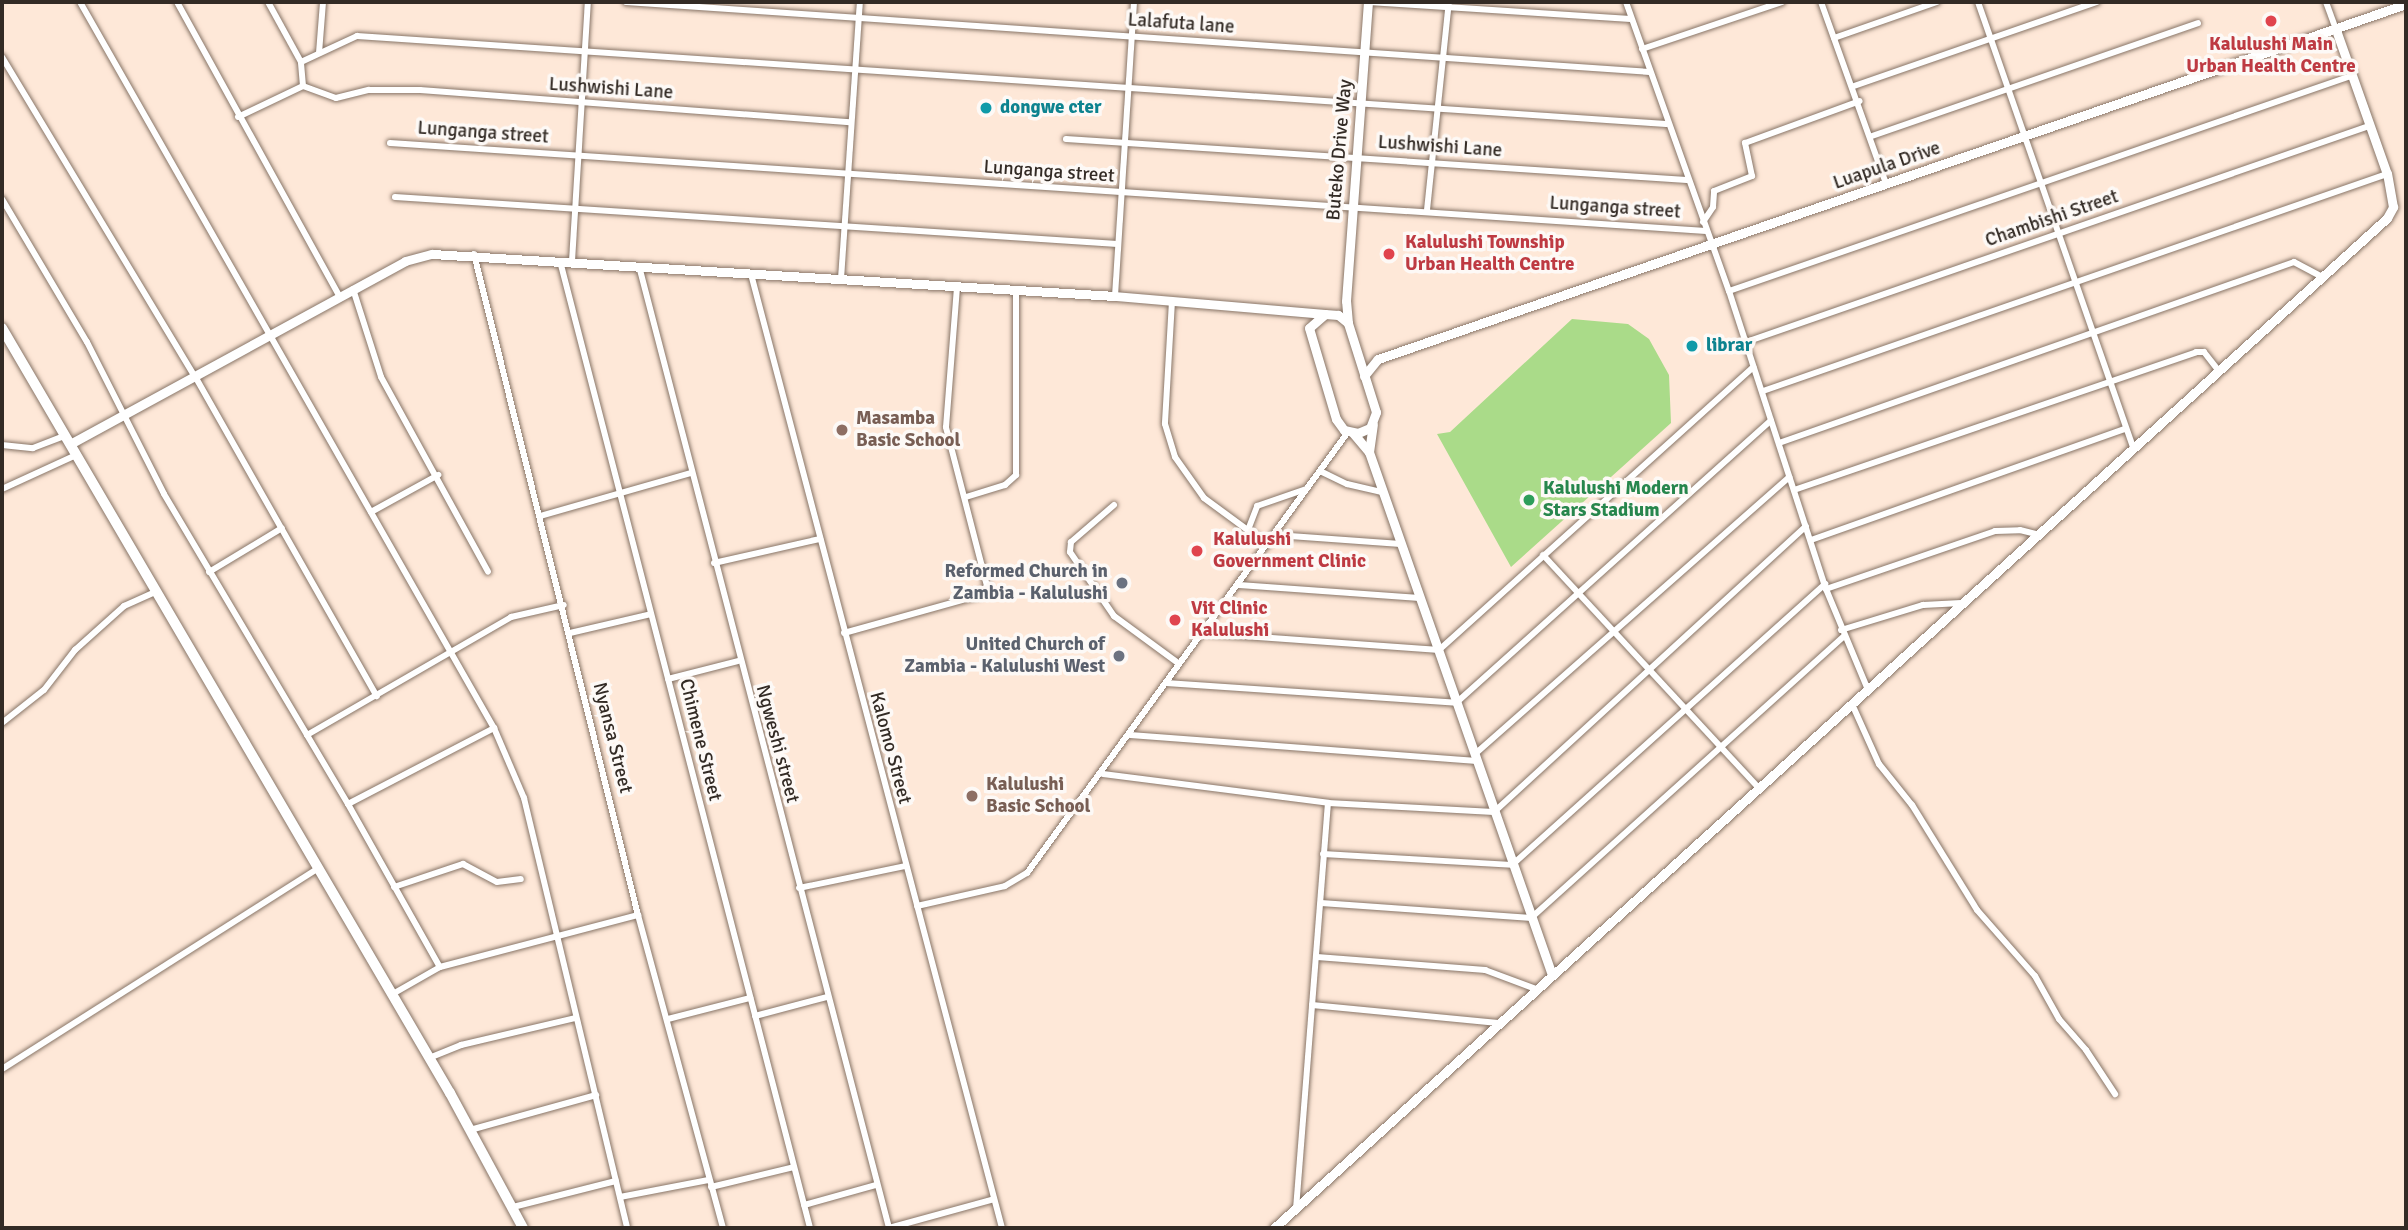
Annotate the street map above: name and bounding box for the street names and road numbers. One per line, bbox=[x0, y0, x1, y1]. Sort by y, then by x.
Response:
street label: Lalafuta lane bbox=[1127, 9, 1235, 39]
street label: Lushwishi Lane bbox=[548, 73, 674, 105]
street label: Buteko Drive Way bbox=[1322, 79, 1358, 221]
street label: Lunganga street bbox=[417, 117, 549, 149]
street label: Lushwishi Lane bbox=[1377, 131, 1503, 163]
street label: Luapula Drive bbox=[1830, 137, 1944, 195]
street label: Lunganga street bbox=[983, 156, 1115, 188]
street label: Chambishi Street bbox=[1982, 186, 2122, 252]
street label: Lunganga street bbox=[1549, 192, 1681, 224]
street label: Chimene Street bbox=[674, 677, 726, 803]
street label: Nyansa Street bbox=[587, 680, 637, 796]
street label: Ngweshi street bbox=[750, 683, 804, 805]
street label: Kalomo Street bbox=[864, 690, 916, 806]

